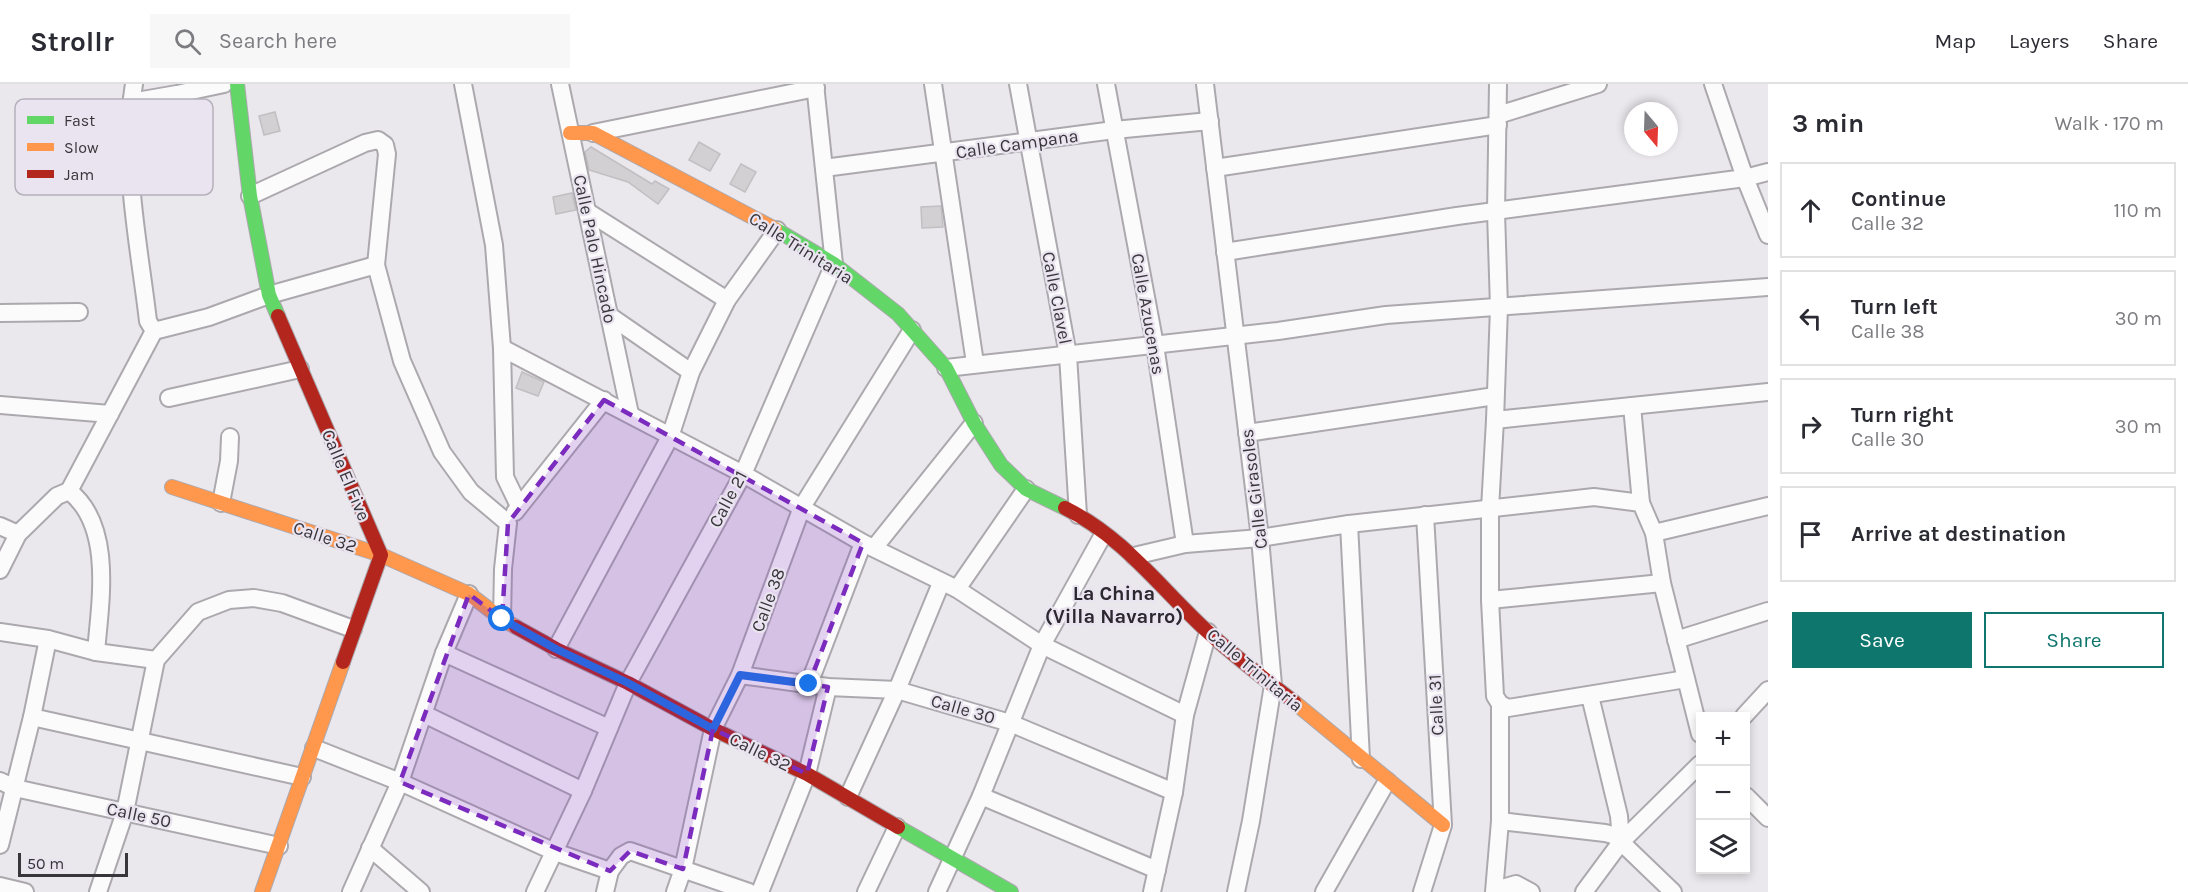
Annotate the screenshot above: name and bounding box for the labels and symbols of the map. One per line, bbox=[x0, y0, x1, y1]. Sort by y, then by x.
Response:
legend bbox=[15, 99, 213, 195]
north arrow bbox=[1624, 102, 1678, 156]
text: Fast bbox=[64, 111, 95, 130]
street label: Calle Campana bbox=[954, 125, 1080, 163]
text: Slow bbox=[64, 138, 99, 157]
text: Jam bbox=[64, 165, 94, 184]
street label: Calle Palo Hincado bbox=[568, 173, 622, 325]
street label: Calle Trinitaria bbox=[745, 207, 857, 289]
street label: Calle Clavel bbox=[1037, 250, 1077, 346]
street label: Calle Azucenas bbox=[1126, 251, 1170, 377]
street label: Calle El Five bbox=[317, 426, 375, 524]
street label: Calle Girasoles bbox=[1236, 428, 1272, 550]
street label: Calle 21 bbox=[704, 467, 752, 531]
street label: Calle 32 bbox=[290, 516, 360, 558]
street label: Calle 38 bbox=[746, 565, 790, 635]
district label: La China (Villa Navarro) bbox=[1045, 582, 1183, 628]
route start bbox=[488, 605, 514, 631]
street label: Calle Trinitaria bbox=[1202, 623, 1308, 717]
route end bbox=[795, 670, 821, 696]
street label: Calle 31 bbox=[1423, 674, 1449, 736]
street label: Calle 30 bbox=[928, 689, 998, 729]
street label: Calle 32 bbox=[726, 728, 794, 776]
street label: Calle 50 bbox=[105, 797, 173, 833]
scale bar bbox=[18, 850, 128, 878]

